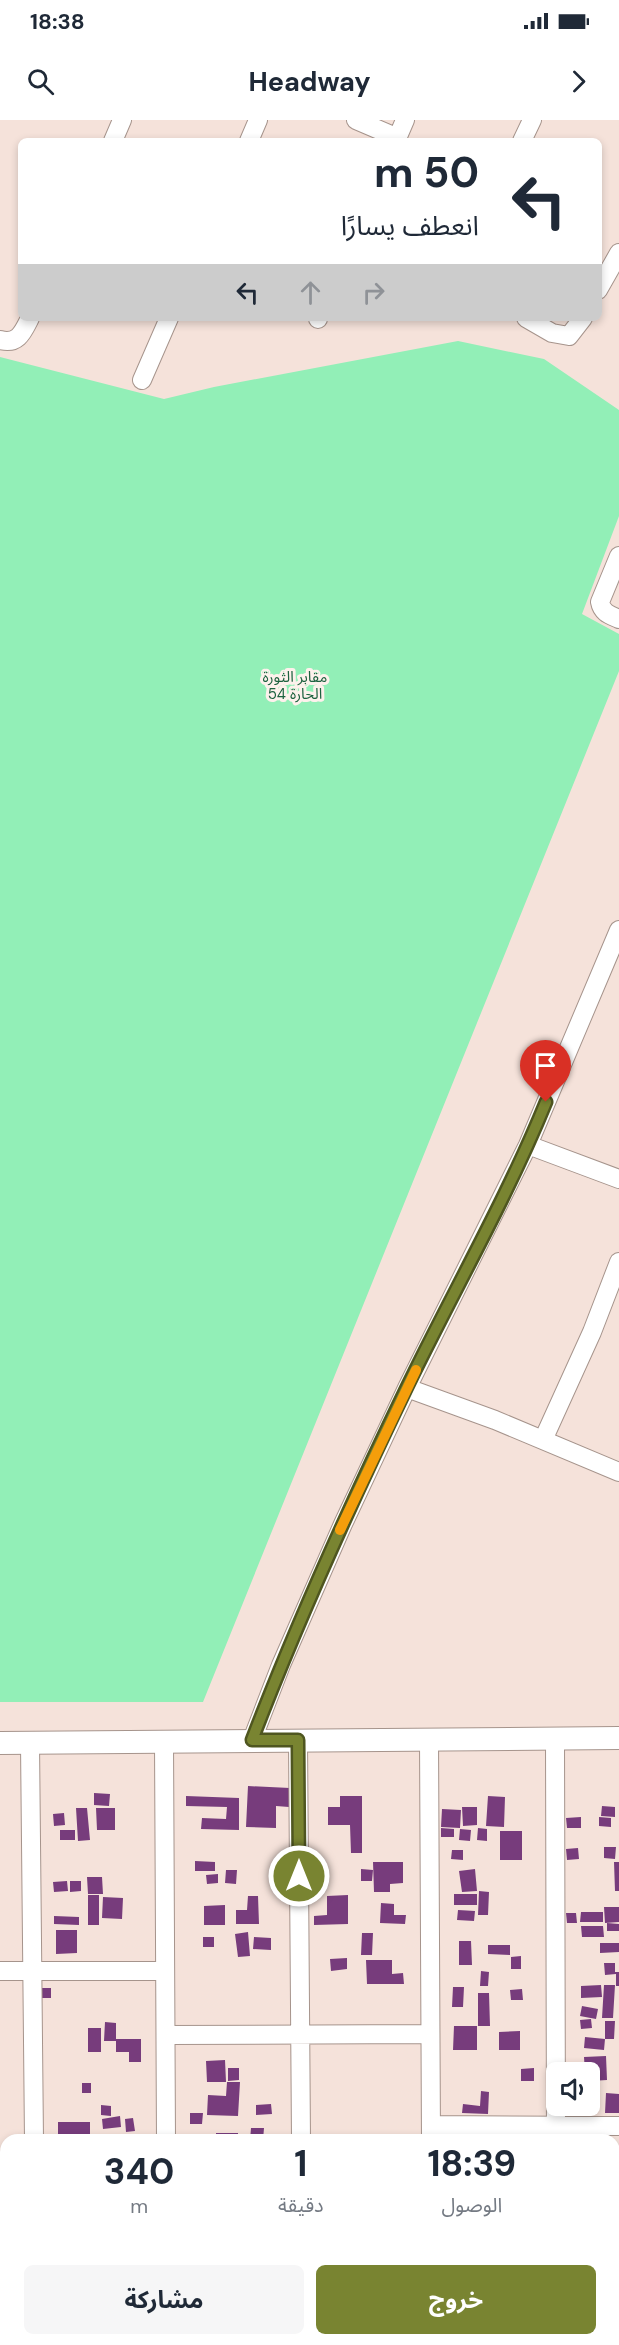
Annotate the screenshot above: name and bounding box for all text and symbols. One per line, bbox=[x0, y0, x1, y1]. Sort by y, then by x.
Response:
text: 18:38 bbox=[30, 7, 85, 36]
text: Headway bbox=[248, 64, 371, 99]
icon: search bbox=[24, 65, 57, 98]
icon: forward bbox=[562, 65, 595, 98]
text: 50 m bbox=[374, 145, 479, 200]
icon: left bbox=[500, 162, 578, 240]
text: انعطف يسارًا bbox=[341, 208, 479, 243]
icon: left bbox=[231, 276, 264, 309]
icon: ahead bbox=[294, 276, 327, 309]
icon: right bbox=[357, 276, 390, 309]
park label: مقابر الثورة الحارة 54 bbox=[263, 667, 327, 704]
pin bbox=[520, 1040, 571, 1102]
icon: arrive bbox=[529, 1049, 562, 1082]
position arrow bbox=[267, 1844, 331, 1908]
map controls bbox=[546, 2062, 600, 2116]
button: sound bbox=[546, 2062, 600, 2116]
text: 1 bbox=[294, 2140, 307, 2187]
text: 18:39 bbox=[427, 2140, 516, 2187]
text: 340 bbox=[104, 2148, 174, 2195]
text: دقيقة bbox=[278, 2192, 324, 2218]
text: الوصول bbox=[441, 2192, 502, 2218]
text: m bbox=[130, 2193, 148, 2219]
button: مشاركة bbox=[24, 2265, 304, 2334]
button: خروج bbox=[316, 2265, 596, 2334]

